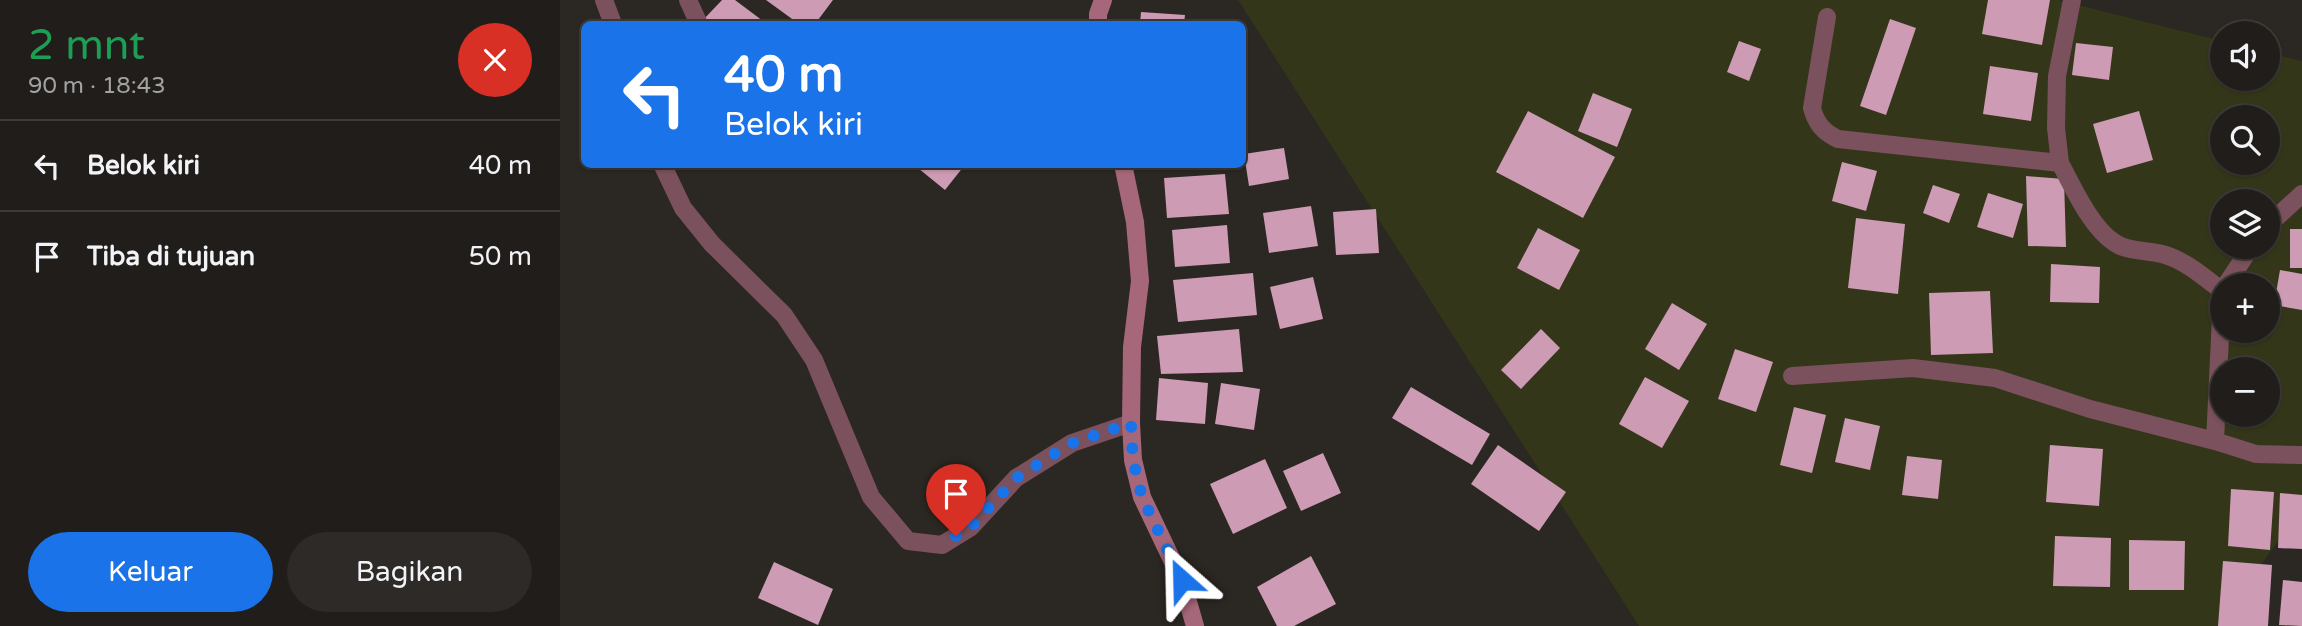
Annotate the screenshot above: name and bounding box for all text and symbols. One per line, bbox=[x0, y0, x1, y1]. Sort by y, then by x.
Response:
text: 2 mnt bbox=[28, 20, 145, 71]
map controls bbox=[2210, 21, 2280, 427]
button: sound bbox=[2210, 21, 2280, 91]
button: close bbox=[458, 23, 532, 97]
text: 40 m bbox=[724, 46, 843, 105]
icon: left bbox=[609, 49, 700, 140]
text: 90 m · 18:43 bbox=[28, 72, 166, 100]
button: search bbox=[2210, 105, 2280, 175]
text: Belok kiri bbox=[724, 106, 863, 144]
icon: left bbox=[28, 147, 66, 185]
text: Belok kiri bbox=[87, 150, 200, 181]
text: 40 m bbox=[469, 150, 532, 181]
button: layers bbox=[2210, 189, 2280, 259]
icon: arrive bbox=[28, 238, 66, 276]
text: Tiba di tujuan bbox=[87, 241, 255, 272]
text: 50 m bbox=[469, 241, 532, 272]
button: + bbox=[2210, 273, 2280, 343]
button: − bbox=[2210, 357, 2280, 427]
pin bbox=[926, 464, 986, 536]
icon: arrive bbox=[937, 475, 975, 513]
button: Keluar bbox=[28, 532, 273, 612]
button: Bagikan bbox=[287, 532, 532, 612]
position arrow bbox=[1145, 543, 1219, 617]

